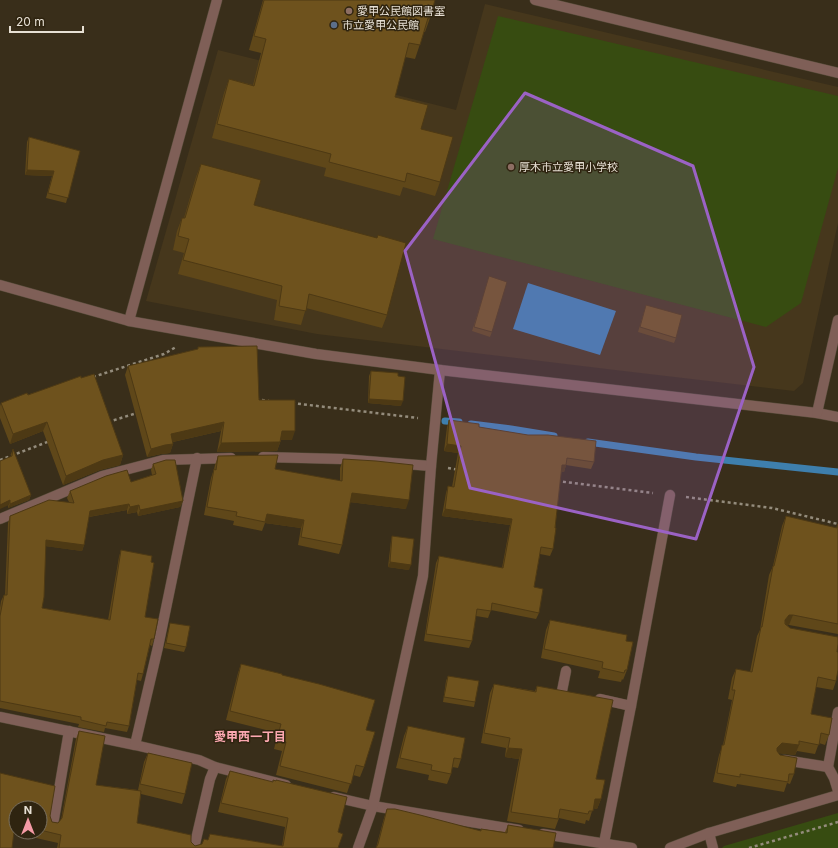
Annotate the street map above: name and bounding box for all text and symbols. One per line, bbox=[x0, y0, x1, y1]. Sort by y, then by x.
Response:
place label: 愛甲公民館図書室 bbox=[357, 4, 445, 18]
marker: 愛甲公民館図書室 bbox=[344, 6, 354, 16]
scale bar bbox=[10, 8, 83, 34]
text: 20 m bbox=[16, 14, 45, 29]
place label: 市立愛甲公民館 bbox=[342, 18, 419, 32]
marker: 市立愛甲公民館 bbox=[329, 20, 339, 30]
place label: 厚木市立愛甲小学校 bbox=[519, 160, 618, 174]
marker: 厚木市立愛甲小学校 bbox=[506, 162, 516, 172]
district label: 愛甲西一丁目 bbox=[214, 729, 286, 744]
north arrow bbox=[8, 800, 48, 840]
text: N bbox=[24, 803, 32, 817]

